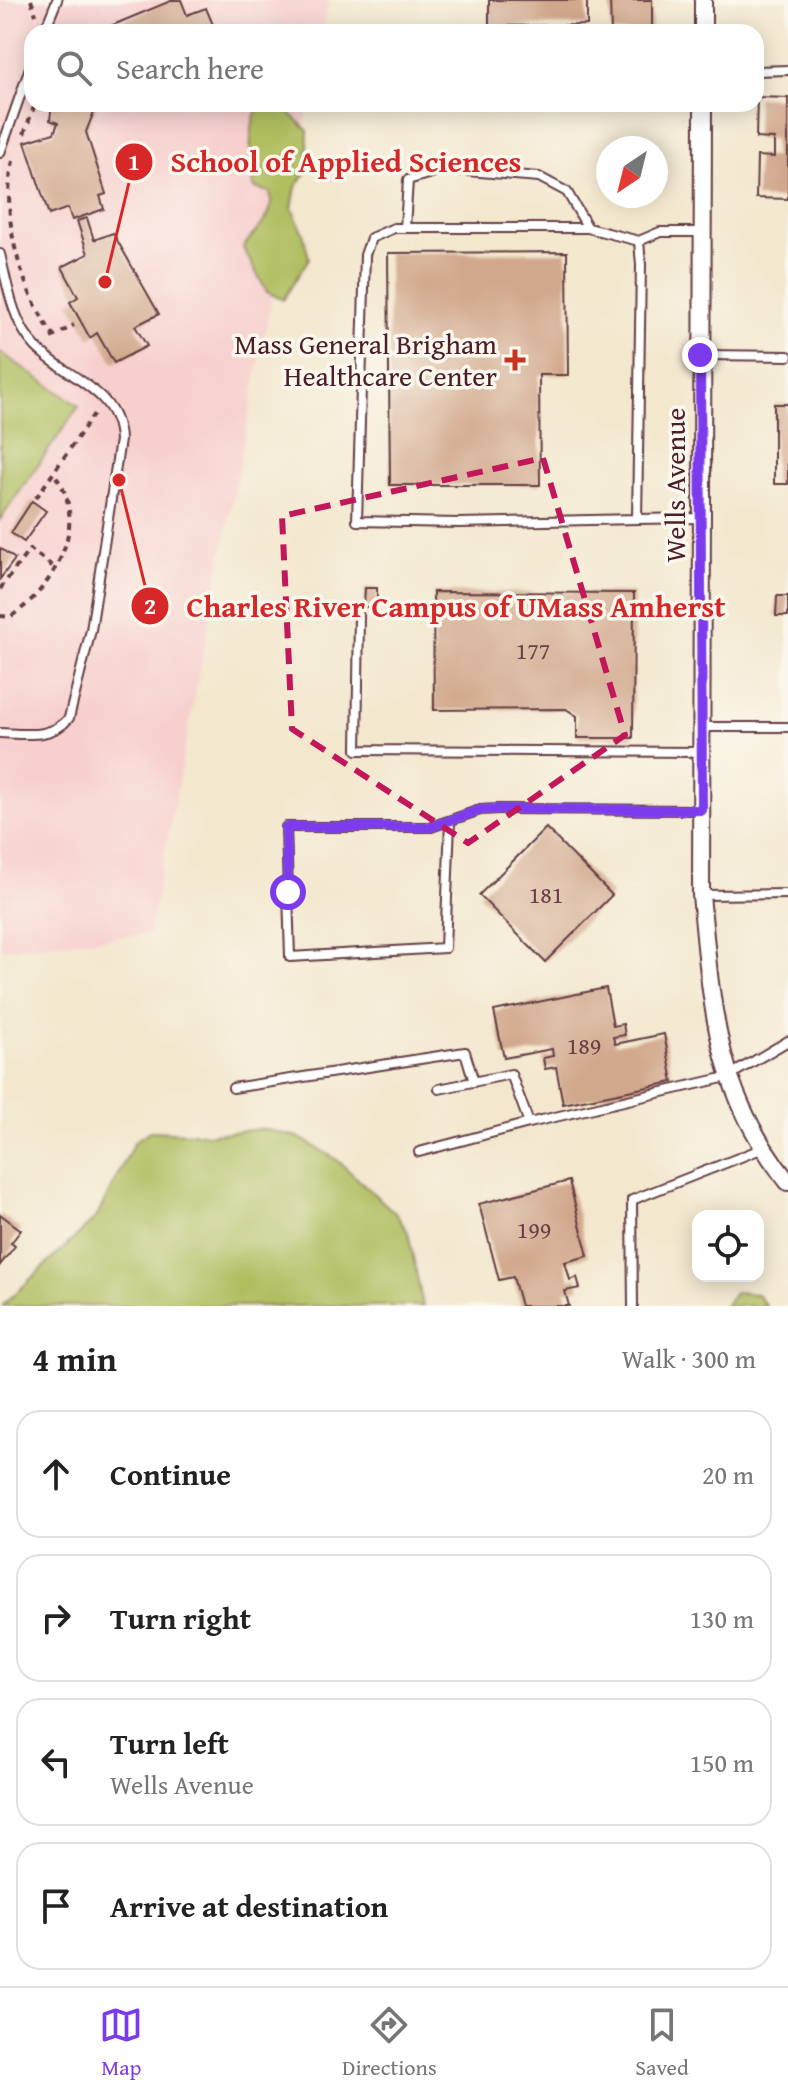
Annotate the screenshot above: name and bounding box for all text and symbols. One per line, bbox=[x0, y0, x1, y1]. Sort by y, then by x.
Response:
search box bbox=[24, 24, 764, 112]
icon: search bbox=[52, 46, 96, 90]
text: Search here bbox=[116, 46, 264, 90]
callout: School of Applied Sciences bbox=[114, 135, 538, 189]
north arrow bbox=[596, 136, 668, 208]
text: School of Applied Sciences bbox=[170, 139, 522, 183]
text: 1 bbox=[128, 144, 140, 179]
place label: Mass General Brigham Healthcare Center bbox=[234, 323, 497, 396]
route end bbox=[682, 337, 718, 373]
marker: Mass General Brigham Healthcare Center bbox=[504, 349, 526, 371]
street label: Wells Avenue bbox=[654, 408, 695, 562]
callout: Charles River Campus of UMass Amherst bbox=[130, 579, 741, 633]
text: Charles River Campus of UMass Amherst bbox=[186, 584, 726, 628]
text: 2 bbox=[144, 588, 156, 623]
house number: 177 bbox=[516, 633, 550, 668]
route start bbox=[270, 874, 306, 910]
house number: 181 bbox=[529, 877, 563, 912]
house number: 189 bbox=[567, 1028, 601, 1063]
map controls bbox=[692, 1210, 764, 1282]
button: locate bbox=[692, 1210, 764, 1282]
house number: 199 bbox=[517, 1212, 551, 1247]
text: 4 min bbox=[32, 1334, 117, 1383]
text: Walk · 300 m bbox=[622, 1339, 756, 1378]
icon: ahead bbox=[34, 1452, 78, 1496]
text: Continue bbox=[110, 1452, 231, 1496]
text: 20 m bbox=[702, 1455, 754, 1494]
icon: right bbox=[34, 1596, 78, 1640]
text: Turn right bbox=[110, 1596, 251, 1640]
text: 130 m bbox=[689, 1599, 754, 1638]
text: Turn left bbox=[110, 1721, 229, 1765]
icon: left bbox=[34, 1740, 78, 1784]
text: 150 m bbox=[689, 1743, 754, 1782]
text: Wells Avenue bbox=[110, 1765, 254, 1804]
icon: arrive bbox=[34, 1884, 78, 1928]
text: Arrive at destination bbox=[110, 1884, 388, 1928]
tab: Map bbox=[99, 2003, 143, 2083]
tab: Directions bbox=[342, 2003, 437, 2083]
tab: Saved bbox=[635, 2003, 689, 2083]

